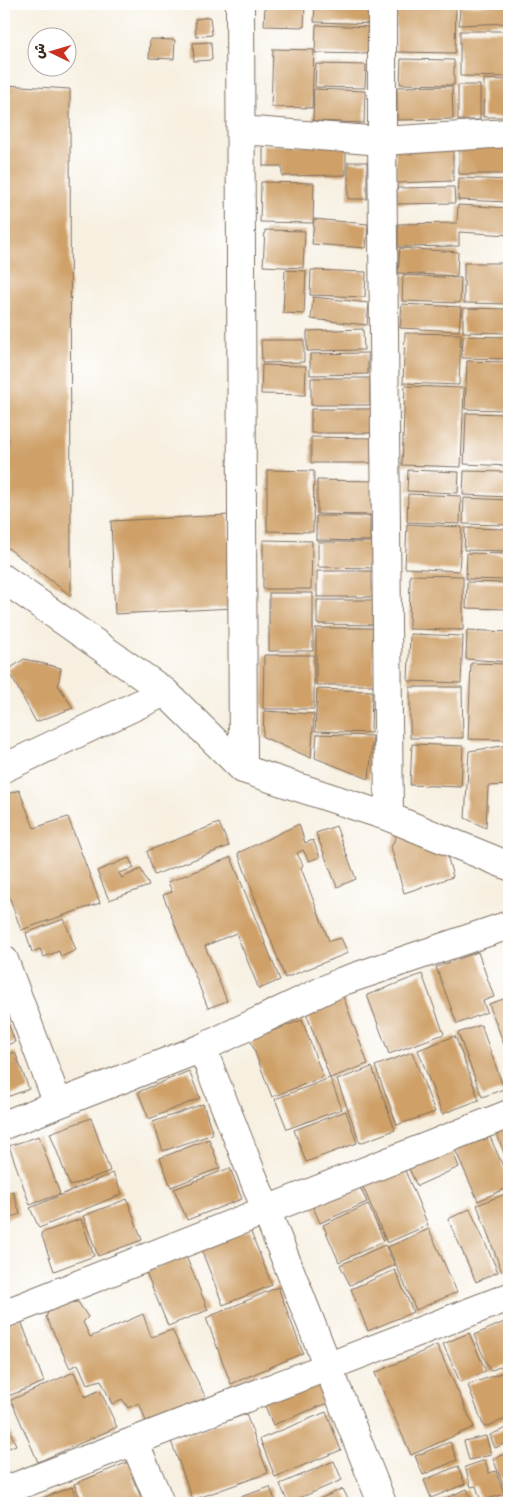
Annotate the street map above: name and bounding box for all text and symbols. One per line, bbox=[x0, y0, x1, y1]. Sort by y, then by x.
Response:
north arrow bbox=[28, 28, 78, 78]
text: ش bbox=[29, 42, 49, 59]

